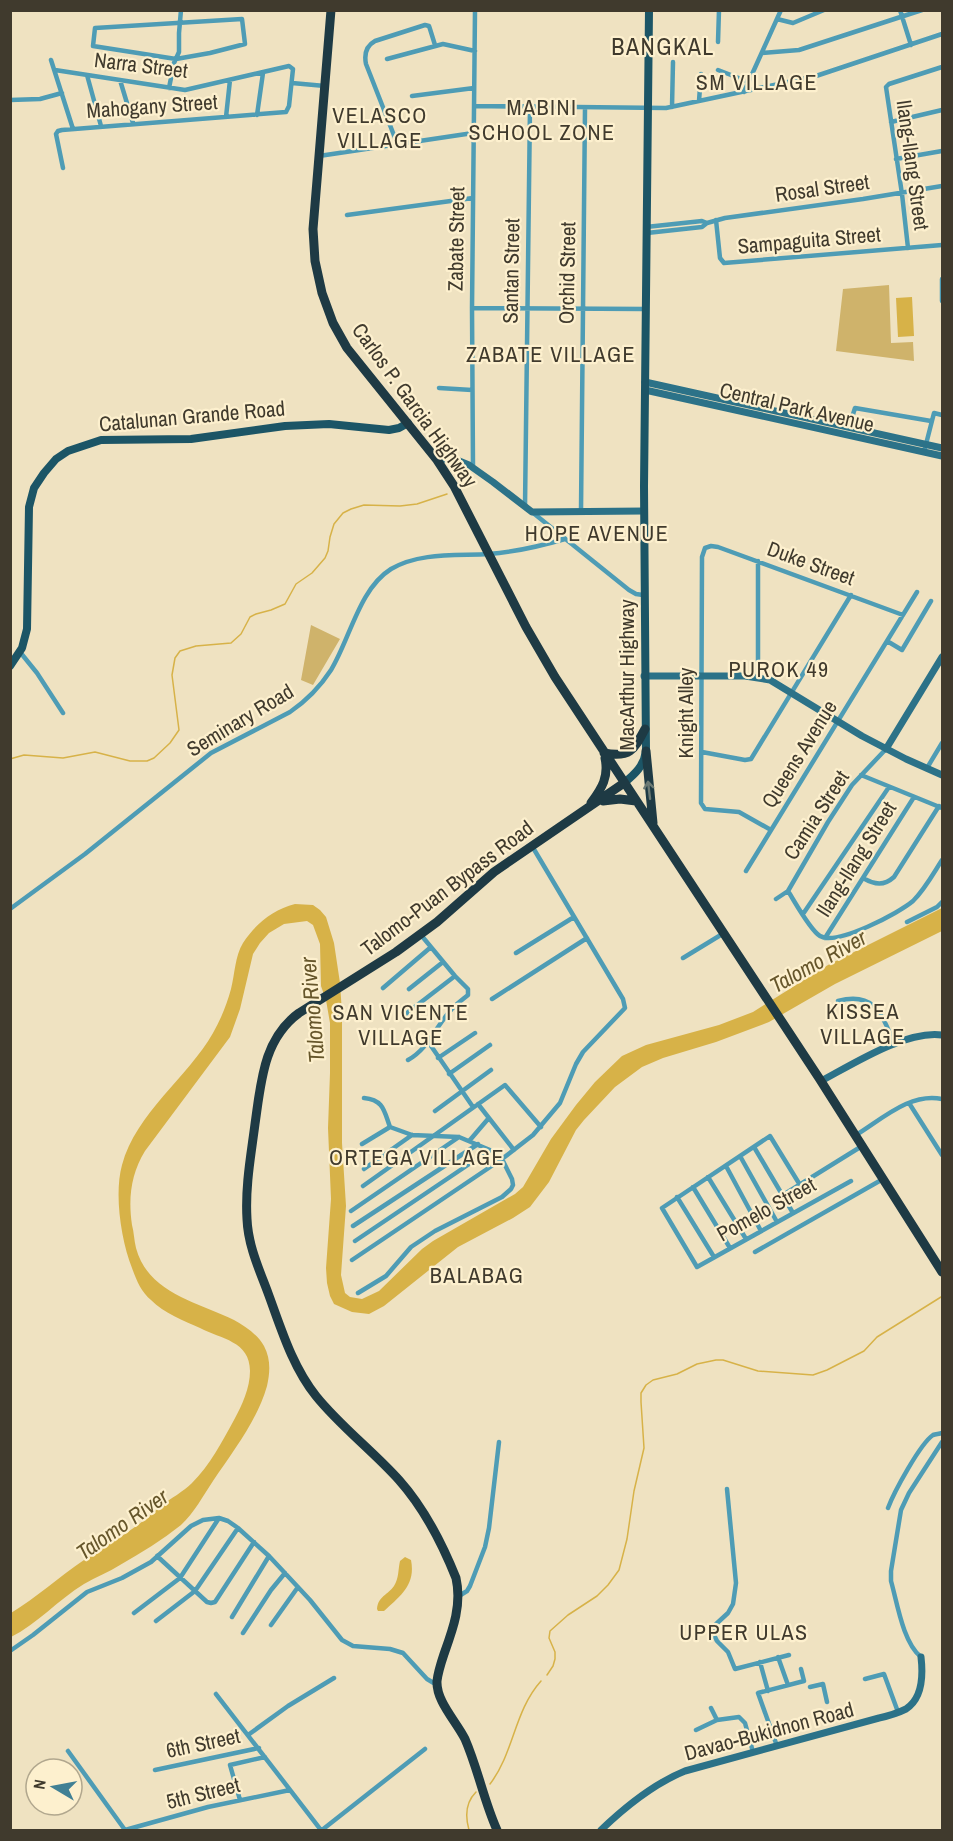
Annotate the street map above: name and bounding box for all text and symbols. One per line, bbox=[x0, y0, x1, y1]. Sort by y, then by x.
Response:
district label: BANGKAL bbox=[611, 30, 715, 62]
street label: Narra Street bbox=[93, 45, 190, 85]
district label: SM VILLAGE bbox=[696, 67, 818, 97]
street label: Mahogany Street bbox=[86, 87, 219, 125]
district label: MABINI SCHOOL ZONE bbox=[468, 92, 616, 147]
street label: Ilang-Ilang Street bbox=[890, 98, 937, 232]
district label: VELASCO VILLAGE bbox=[332, 100, 428, 155]
street label: Rosal Street bbox=[773, 167, 871, 209]
street label: Zabate Street bbox=[441, 186, 471, 291]
street label: Santan Street bbox=[496, 218, 526, 324]
street label: Sampaguita Street bbox=[736, 219, 882, 261]
street label: Orchid Street bbox=[552, 221, 582, 324]
street label: Carlos P. Garcia Highway bbox=[345, 317, 485, 493]
district label: ZABATE VILLAGE bbox=[466, 339, 636, 369]
street label: Central Park Avenue bbox=[717, 375, 877, 439]
street label: Catalunan Grande Road bbox=[98, 393, 286, 439]
district label: HOPE AVENUE bbox=[525, 518, 669, 548]
street label: Duke Street bbox=[763, 534, 859, 592]
street label: MacArthur Highway bbox=[612, 599, 641, 751]
district label: PUROK 49 bbox=[728, 654, 830, 684]
street label: Knight Alley bbox=[671, 667, 700, 758]
street label: Seminary Road bbox=[181, 677, 299, 763]
street label: Queens Avenue bbox=[754, 694, 844, 814]
street label: Camia Street bbox=[776, 764, 856, 865]
one-way arrow bbox=[643, 780, 654, 800]
street label: Ilang-Ilang Street bbox=[809, 796, 903, 922]
street label: Talomo-Puan Bypass Road bbox=[355, 814, 539, 962]
water label: Talomo River bbox=[764, 922, 872, 1000]
water label: Talomo River bbox=[292, 955, 332, 1064]
district label: KISSEA VILLAGE bbox=[820, 996, 906, 1051]
district label: SAN VICENTE VILLAGE bbox=[333, 997, 469, 1052]
district label: ORTEGA VILLAGE bbox=[329, 1142, 505, 1172]
street label: Pomelo Street bbox=[711, 1170, 821, 1248]
district label: BALABAG bbox=[430, 1260, 524, 1290]
water label: Talomo River bbox=[70, 1481, 175, 1567]
district label: UPPER ULAS bbox=[679, 1617, 809, 1647]
street label: Davao-Bukidnon Road bbox=[681, 1694, 857, 1768]
street label: 6th Street bbox=[163, 1721, 243, 1765]
north arrow bbox=[24, 1757, 84, 1817]
street label: 5th Street bbox=[163, 1770, 243, 1816]
text: N bbox=[28, 1778, 51, 1791]

